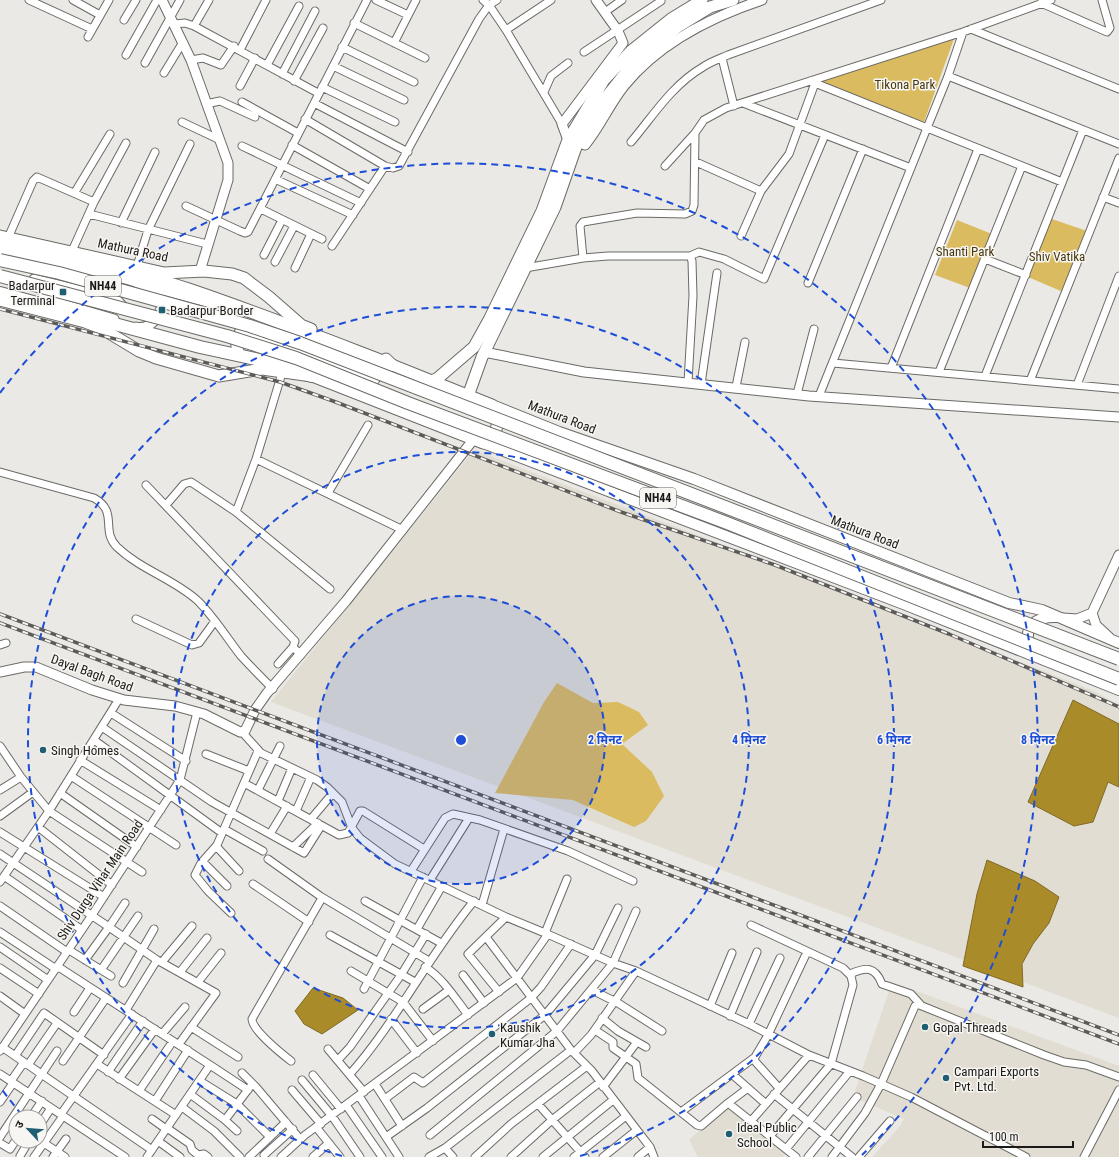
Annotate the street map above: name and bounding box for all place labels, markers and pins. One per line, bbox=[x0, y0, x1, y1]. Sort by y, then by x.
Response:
place label: Badarpur Terminal bbox=[8, 278, 55, 308]
marker: Badarpur Terminal bbox=[58, 287, 68, 297]
place label: Badarpur Border bbox=[170, 303, 254, 318]
marker: Badarpur Border bbox=[157, 305, 167, 315]
centre of rings bbox=[454, 733, 468, 747]
place label: Singh Homes bbox=[51, 743, 119, 758]
marker: Singh Homes bbox=[38, 745, 48, 755]
place label: Kaushik Kumar Jha bbox=[500, 1020, 555, 1050]
place label: Gopal Threads bbox=[933, 1020, 1007, 1035]
marker: Gopal Threads bbox=[920, 1022, 930, 1032]
marker: Kaushik Kumar Jha bbox=[487, 1029, 497, 1039]
place label: Campari Exports Pvt. Ltd. bbox=[954, 1064, 1039, 1094]
marker: Campari Exports Pvt. Ltd. bbox=[941, 1073, 951, 1083]
place label: Ideal Public School bbox=[737, 1120, 797, 1150]
marker: Ideal Public School bbox=[724, 1129, 734, 1139]

